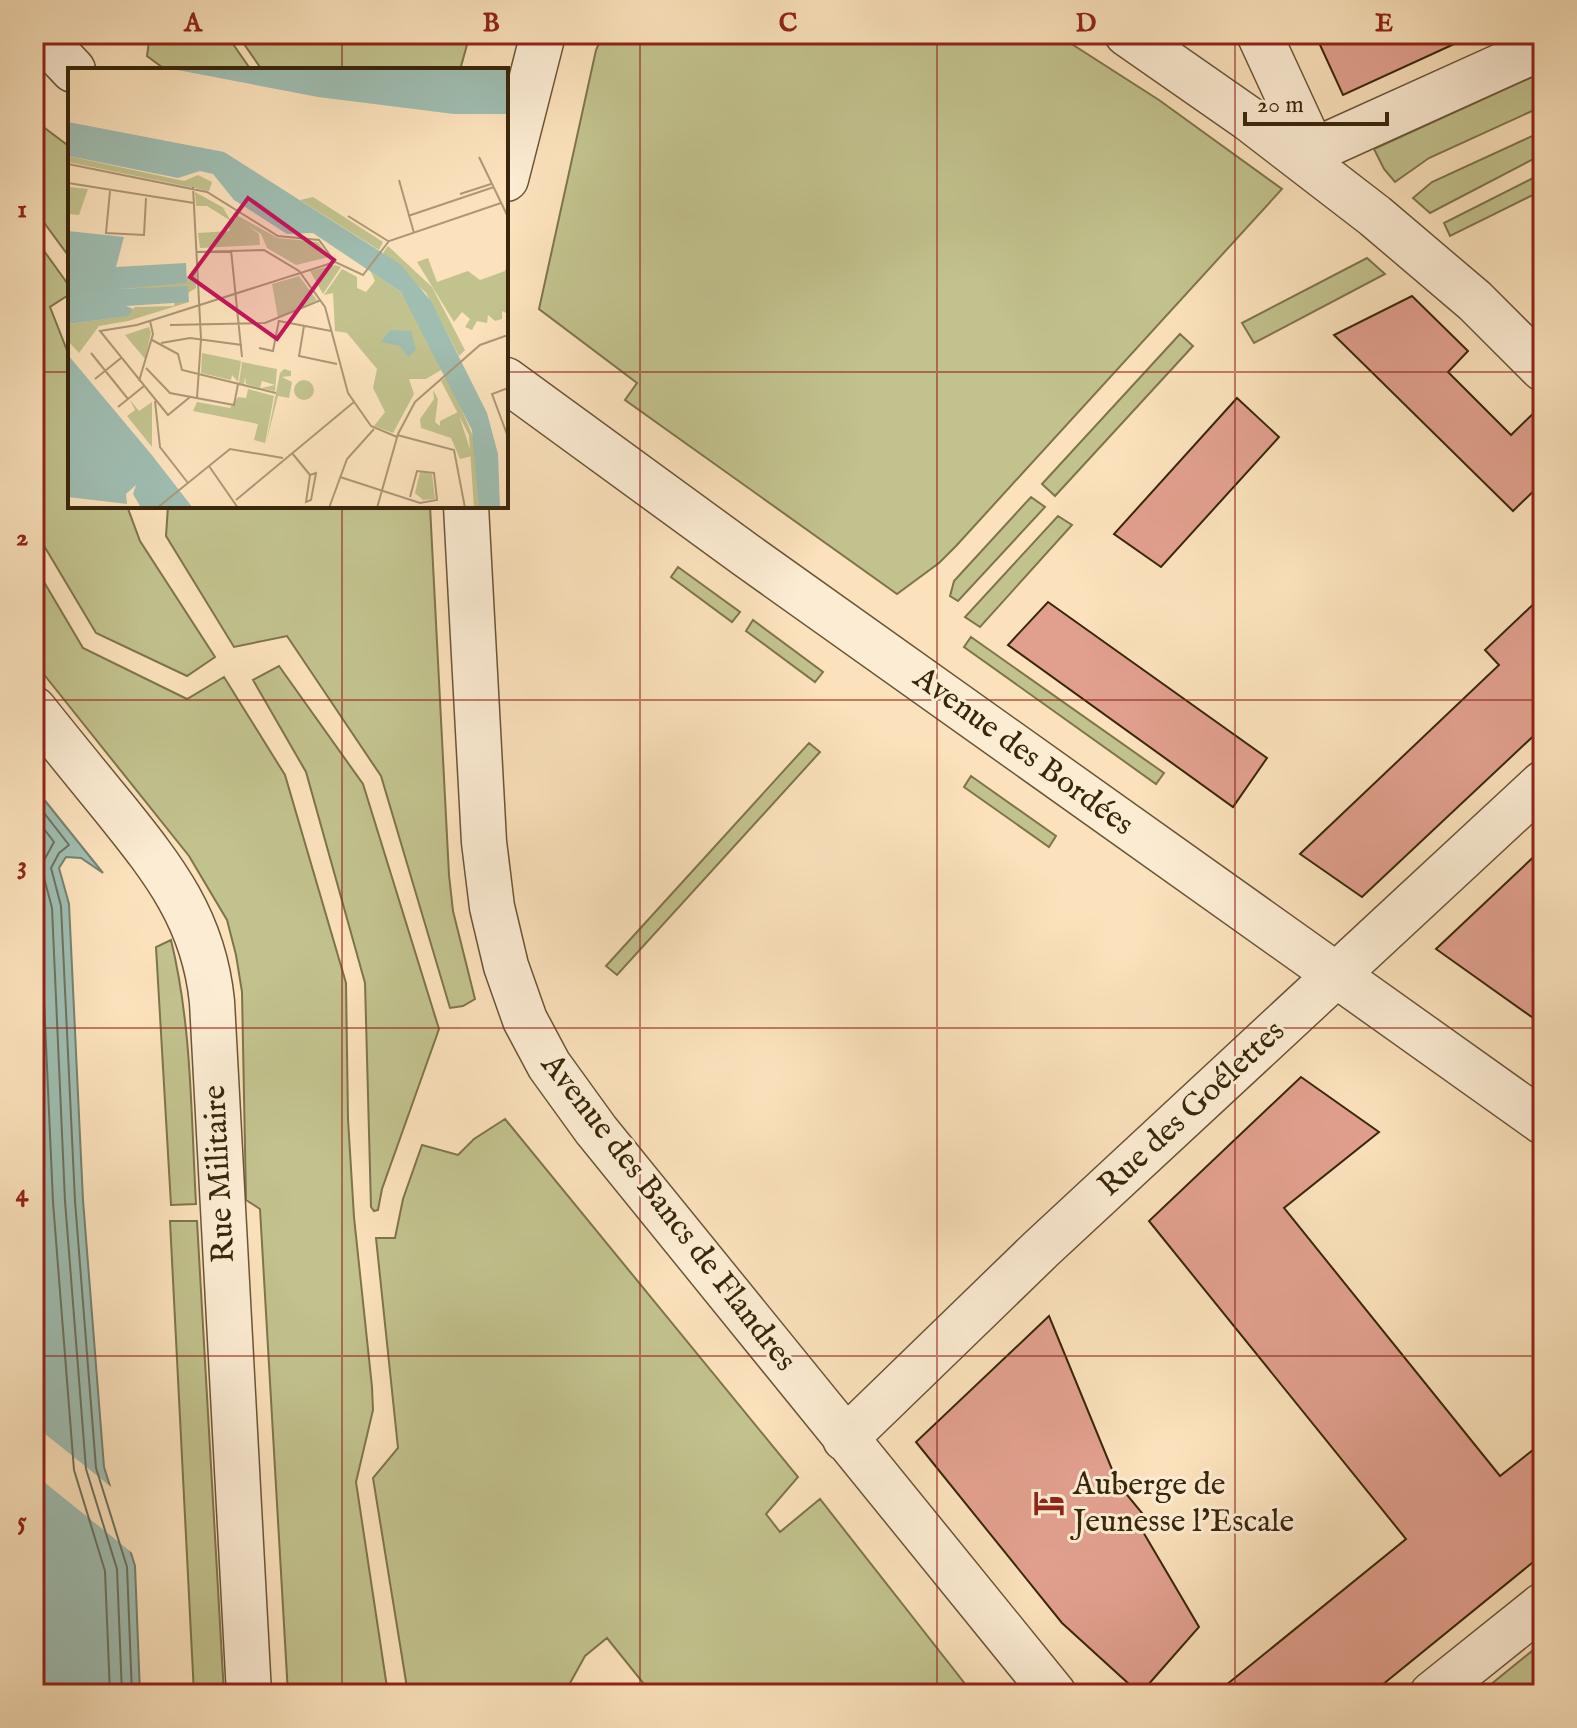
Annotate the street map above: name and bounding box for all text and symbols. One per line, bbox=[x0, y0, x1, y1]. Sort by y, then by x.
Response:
text: A bbox=[183, 7, 203, 40]
text: B bbox=[482, 7, 500, 40]
text: C bbox=[779, 7, 798, 40]
text: D bbox=[1076, 7, 1097, 40]
text: E bbox=[1375, 7, 1393, 40]
inset map bbox=[68, 68, 508, 508]
scale bar bbox=[1245, 76, 1387, 126]
text: 20 m bbox=[1257, 90, 1304, 121]
text: 1 bbox=[17, 193, 27, 226]
text: 2 bbox=[16, 521, 28, 554]
street label: Avenue des Bordées bbox=[904, 658, 1141, 846]
text: 3 bbox=[17, 849, 27, 882]
street label: Rue des Goélettes bbox=[1090, 1012, 1294, 1206]
street label: Avenue des Bancs de Flandres bbox=[530, 1045, 805, 1380]
street label: Rue Militaire bbox=[195, 1084, 245, 1264]
text: 4 bbox=[16, 1177, 30, 1210]
place label: Auberge de Jeunesse l'Escale bbox=[1070, 1465, 1294, 1543]
hotel icon: Auberge de Jeunesse l'Escale bbox=[1032, 1486, 1066, 1520]
text: 5 bbox=[17, 1505, 27, 1538]

